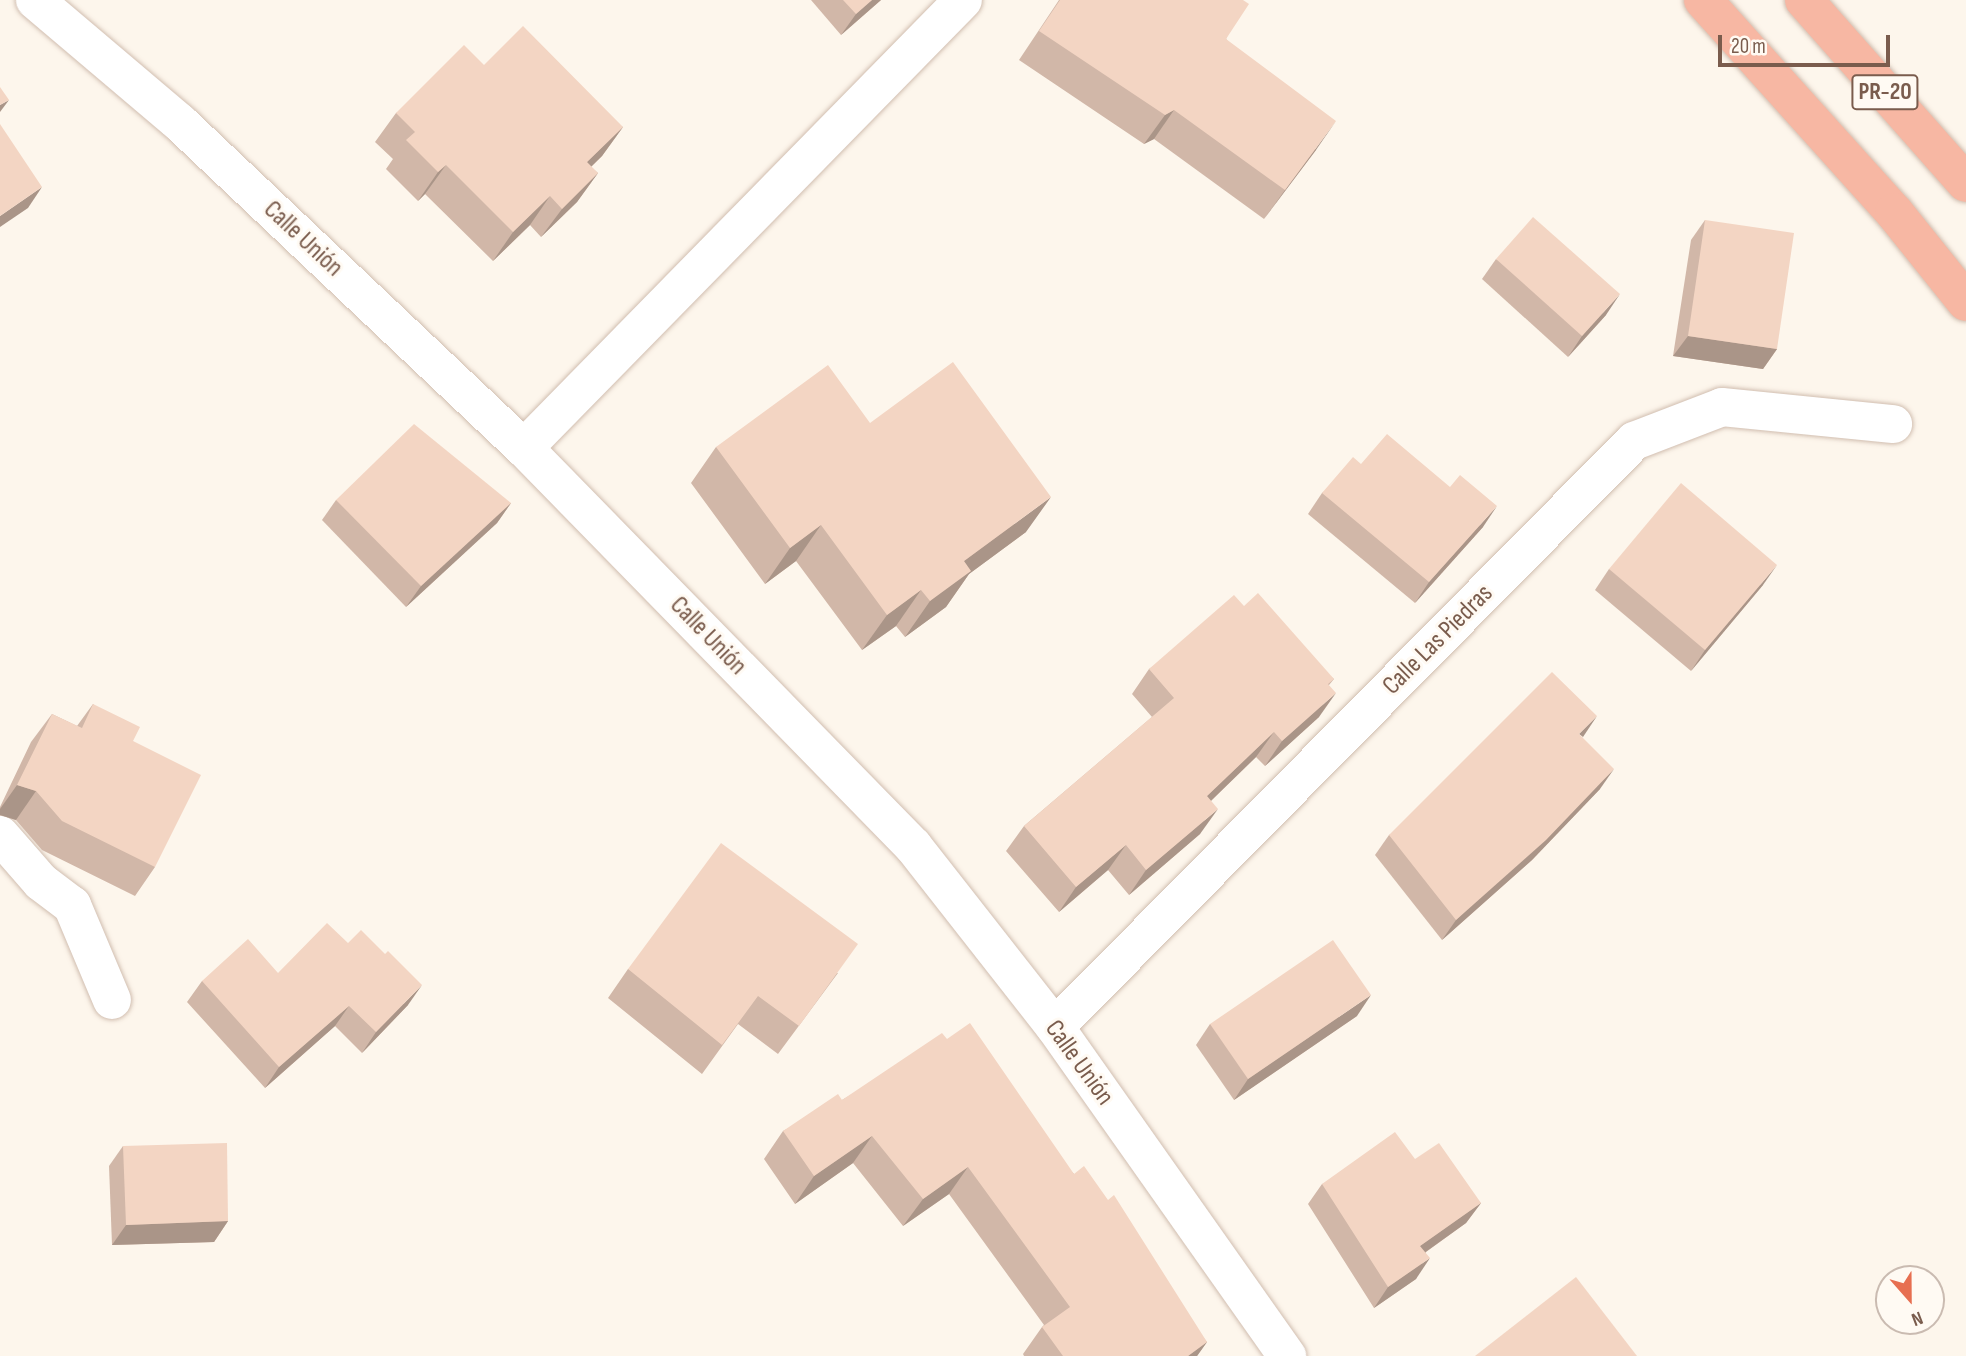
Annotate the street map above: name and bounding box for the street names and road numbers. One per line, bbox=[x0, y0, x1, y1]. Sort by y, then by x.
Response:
road number: PR-20 bbox=[1850, 72, 1920, 112]
street label: Calle Unión bbox=[257, 194, 349, 284]
street label: Calle Las Piedras bbox=[1376, 578, 1500, 702]
street label: Calle Unión bbox=[663, 590, 753, 682]
street label: Calle Unión bbox=[1038, 1015, 1120, 1111]

